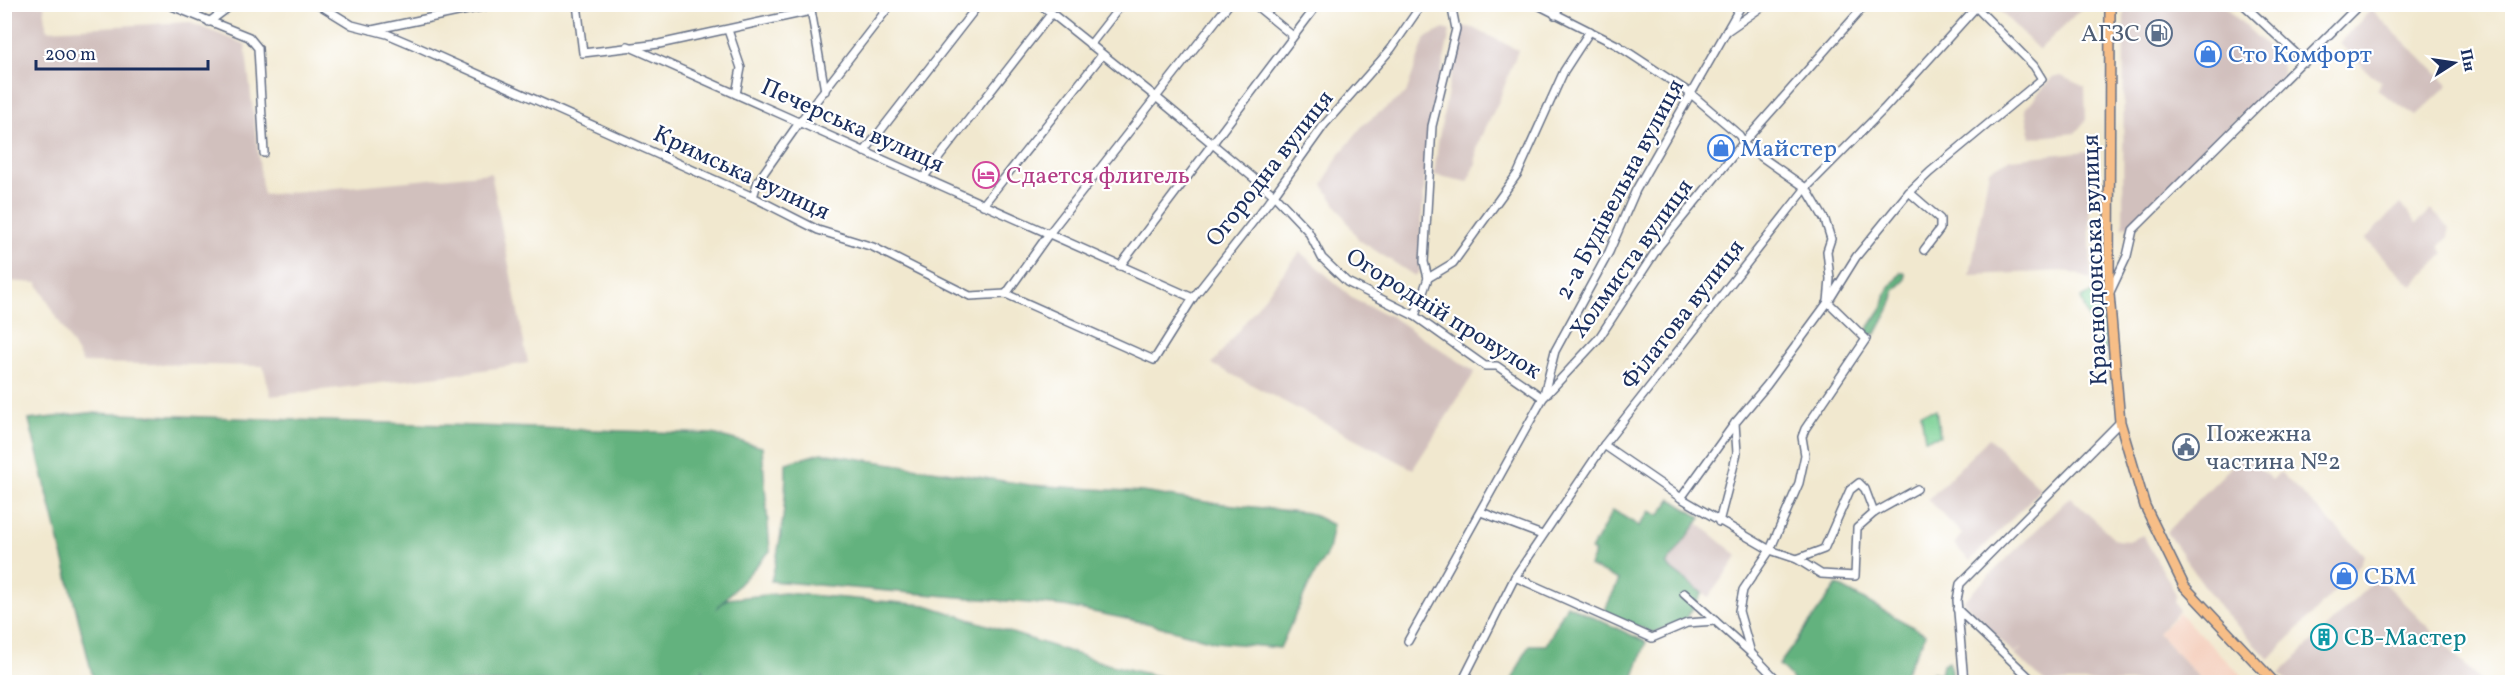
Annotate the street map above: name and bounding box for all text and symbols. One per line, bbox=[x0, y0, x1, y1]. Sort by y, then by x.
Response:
place label: АГЗС bbox=[2081, 18, 2140, 52]
fuel station icon: АГЗС bbox=[2144, 18, 2174, 48]
scale bar bbox=[36, 33, 208, 71]
north arrow bbox=[2424, 33, 2484, 93]
shop icon: Сто Комфорт bbox=[2193, 39, 2223, 69]
place label: Сто Комфорт bbox=[2228, 39, 2372, 73]
text: 200 m bbox=[45, 43, 96, 68]
text: Пн bbox=[2454, 47, 2480, 74]
street label: Печерська вулиця bbox=[755, 71, 949, 183]
street label: 2-а Будівельна вулиця bbox=[1548, 73, 1693, 306]
street label: Огородна вулиця bbox=[1199, 84, 1343, 255]
street label: Кримська вулиця bbox=[647, 118, 835, 230]
shop icon: Майстер bbox=[1706, 133, 1736, 163]
place label: Майстер bbox=[1740, 133, 1837, 167]
street label: Краснодонська вулиця bbox=[2075, 134, 2117, 386]
hotel icon: Сдается флигель bbox=[971, 160, 1001, 190]
place label: Сдается флигель bbox=[1006, 160, 1190, 194]
street label: Холмиста вулиця bbox=[1563, 172, 1702, 346]
street label: Філатова вулиця bbox=[1614, 233, 1753, 398]
street label: Огородній провулок bbox=[1339, 241, 1547, 389]
place label: Пожежна частина №2 bbox=[2206, 418, 2341, 480]
public building icon: Пожежна частина №2 bbox=[2171, 432, 2201, 462]
shop icon: СБМ bbox=[2329, 561, 2359, 591]
place label: СБМ bbox=[2364, 561, 2416, 595]
building icon: СВ-Мастер bbox=[2309, 622, 2339, 652]
place label: СВ-Мастер bbox=[2344, 622, 2467, 656]

